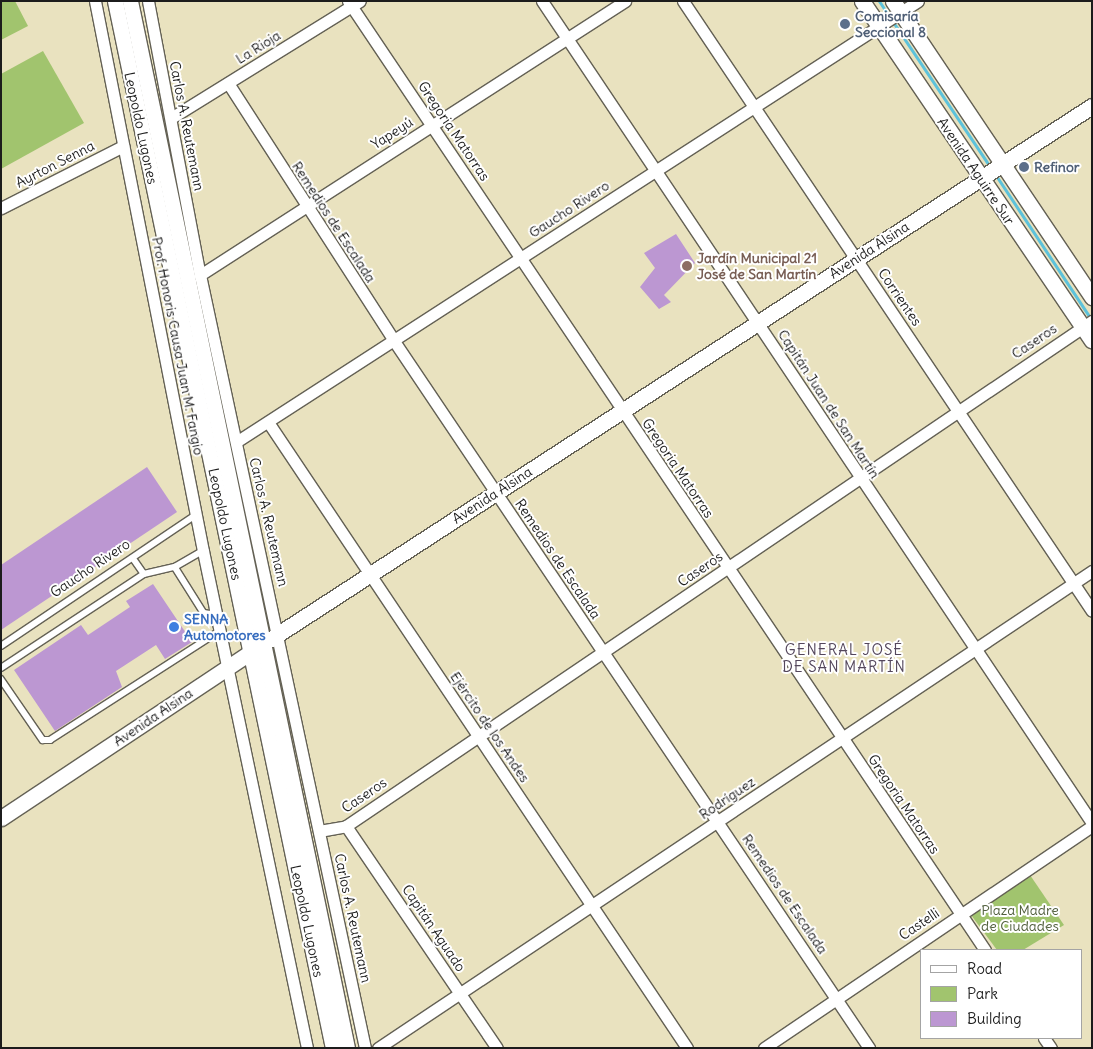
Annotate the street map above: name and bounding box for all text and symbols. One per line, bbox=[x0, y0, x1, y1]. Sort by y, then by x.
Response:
place label: Comisaría Seccional 8 bbox=[855, 8, 926, 40]
marker: Comisaría Seccional 8 bbox=[839, 18, 851, 30]
street label: La Rioja bbox=[232, 27, 284, 67]
street label: Carlos A. Reutemann bbox=[166, 60, 208, 192]
street label: Leopoldo Lugones bbox=[121, 70, 161, 186]
street label: Gregoria Matorras bbox=[415, 78, 493, 184]
street label: Yapeyú bbox=[368, 113, 416, 153]
street label: Avenida Aguirre Sur bbox=[934, 114, 1018, 228]
street label: Ayrton Senna bbox=[13, 137, 97, 191]
street label: Remedios de Escalada bbox=[289, 158, 379, 286]
place label: Refinor bbox=[1034, 159, 1080, 175]
marker: Refinor bbox=[1018, 161, 1030, 173]
street label: Gaucho Rivero bbox=[526, 177, 612, 241]
street label: Avenida Alsina bbox=[826, 218, 912, 282]
street label: Prof. Honoris Causa Juan M. Fangio bbox=[149, 235, 207, 457]
place label: Jardín Municipal 21 José de San Martín bbox=[697, 250, 817, 282]
marker: Jardín Municipal 21 José de San Martín bbox=[681, 260, 693, 272]
street label: Corrientes bbox=[875, 265, 925, 329]
street label: Caseros bbox=[1008, 320, 1060, 362]
street label: Capitán Juan de San Martín bbox=[775, 326, 883, 482]
street label: Gregoria Matorras bbox=[639, 415, 717, 521]
street label: Carlos A. Reutemann bbox=[246, 456, 292, 588]
street label: Avenida Alsina bbox=[449, 463, 535, 527]
street label: Leopoldo Lugones bbox=[205, 466, 245, 582]
street label: Remedios de Escalada bbox=[512, 496, 604, 622]
street label: Gaucho Rivero bbox=[47, 535, 133, 601]
street label: Caseros bbox=[674, 548, 726, 590]
place label: SENNA Automotores bbox=[184, 611, 266, 644]
marker: SENNA Automotores bbox=[168, 621, 180, 633]
district label: GENERAL JOSÉ DE SAN MARTÍN bbox=[781, 640, 907, 675]
street label: Ejército de los Andes bbox=[447, 669, 533, 785]
street label: Avenida Alsina bbox=[110, 684, 196, 750]
street label: Gregoria Matorras bbox=[865, 751, 943, 857]
street label: Rodríguez bbox=[696, 773, 758, 823]
street label: Caseros bbox=[338, 774, 390, 816]
street label: Remedios de Escalada bbox=[739, 831, 831, 957]
street label: Carlos A. Reutemann bbox=[331, 852, 375, 984]
street label: Leopoldo Lugones bbox=[287, 863, 327, 979]
street label: Capitán Aguado bbox=[399, 881, 469, 975]
park label: Plaza Madre de Ciudades bbox=[981, 902, 1059, 934]
street label: Castelli bbox=[896, 904, 942, 944]
legend bbox=[920, 949, 1083, 1039]
text: Road bbox=[967, 959, 1002, 978]
text: Park bbox=[967, 984, 998, 1003]
text: Building bbox=[967, 1009, 1022, 1028]

